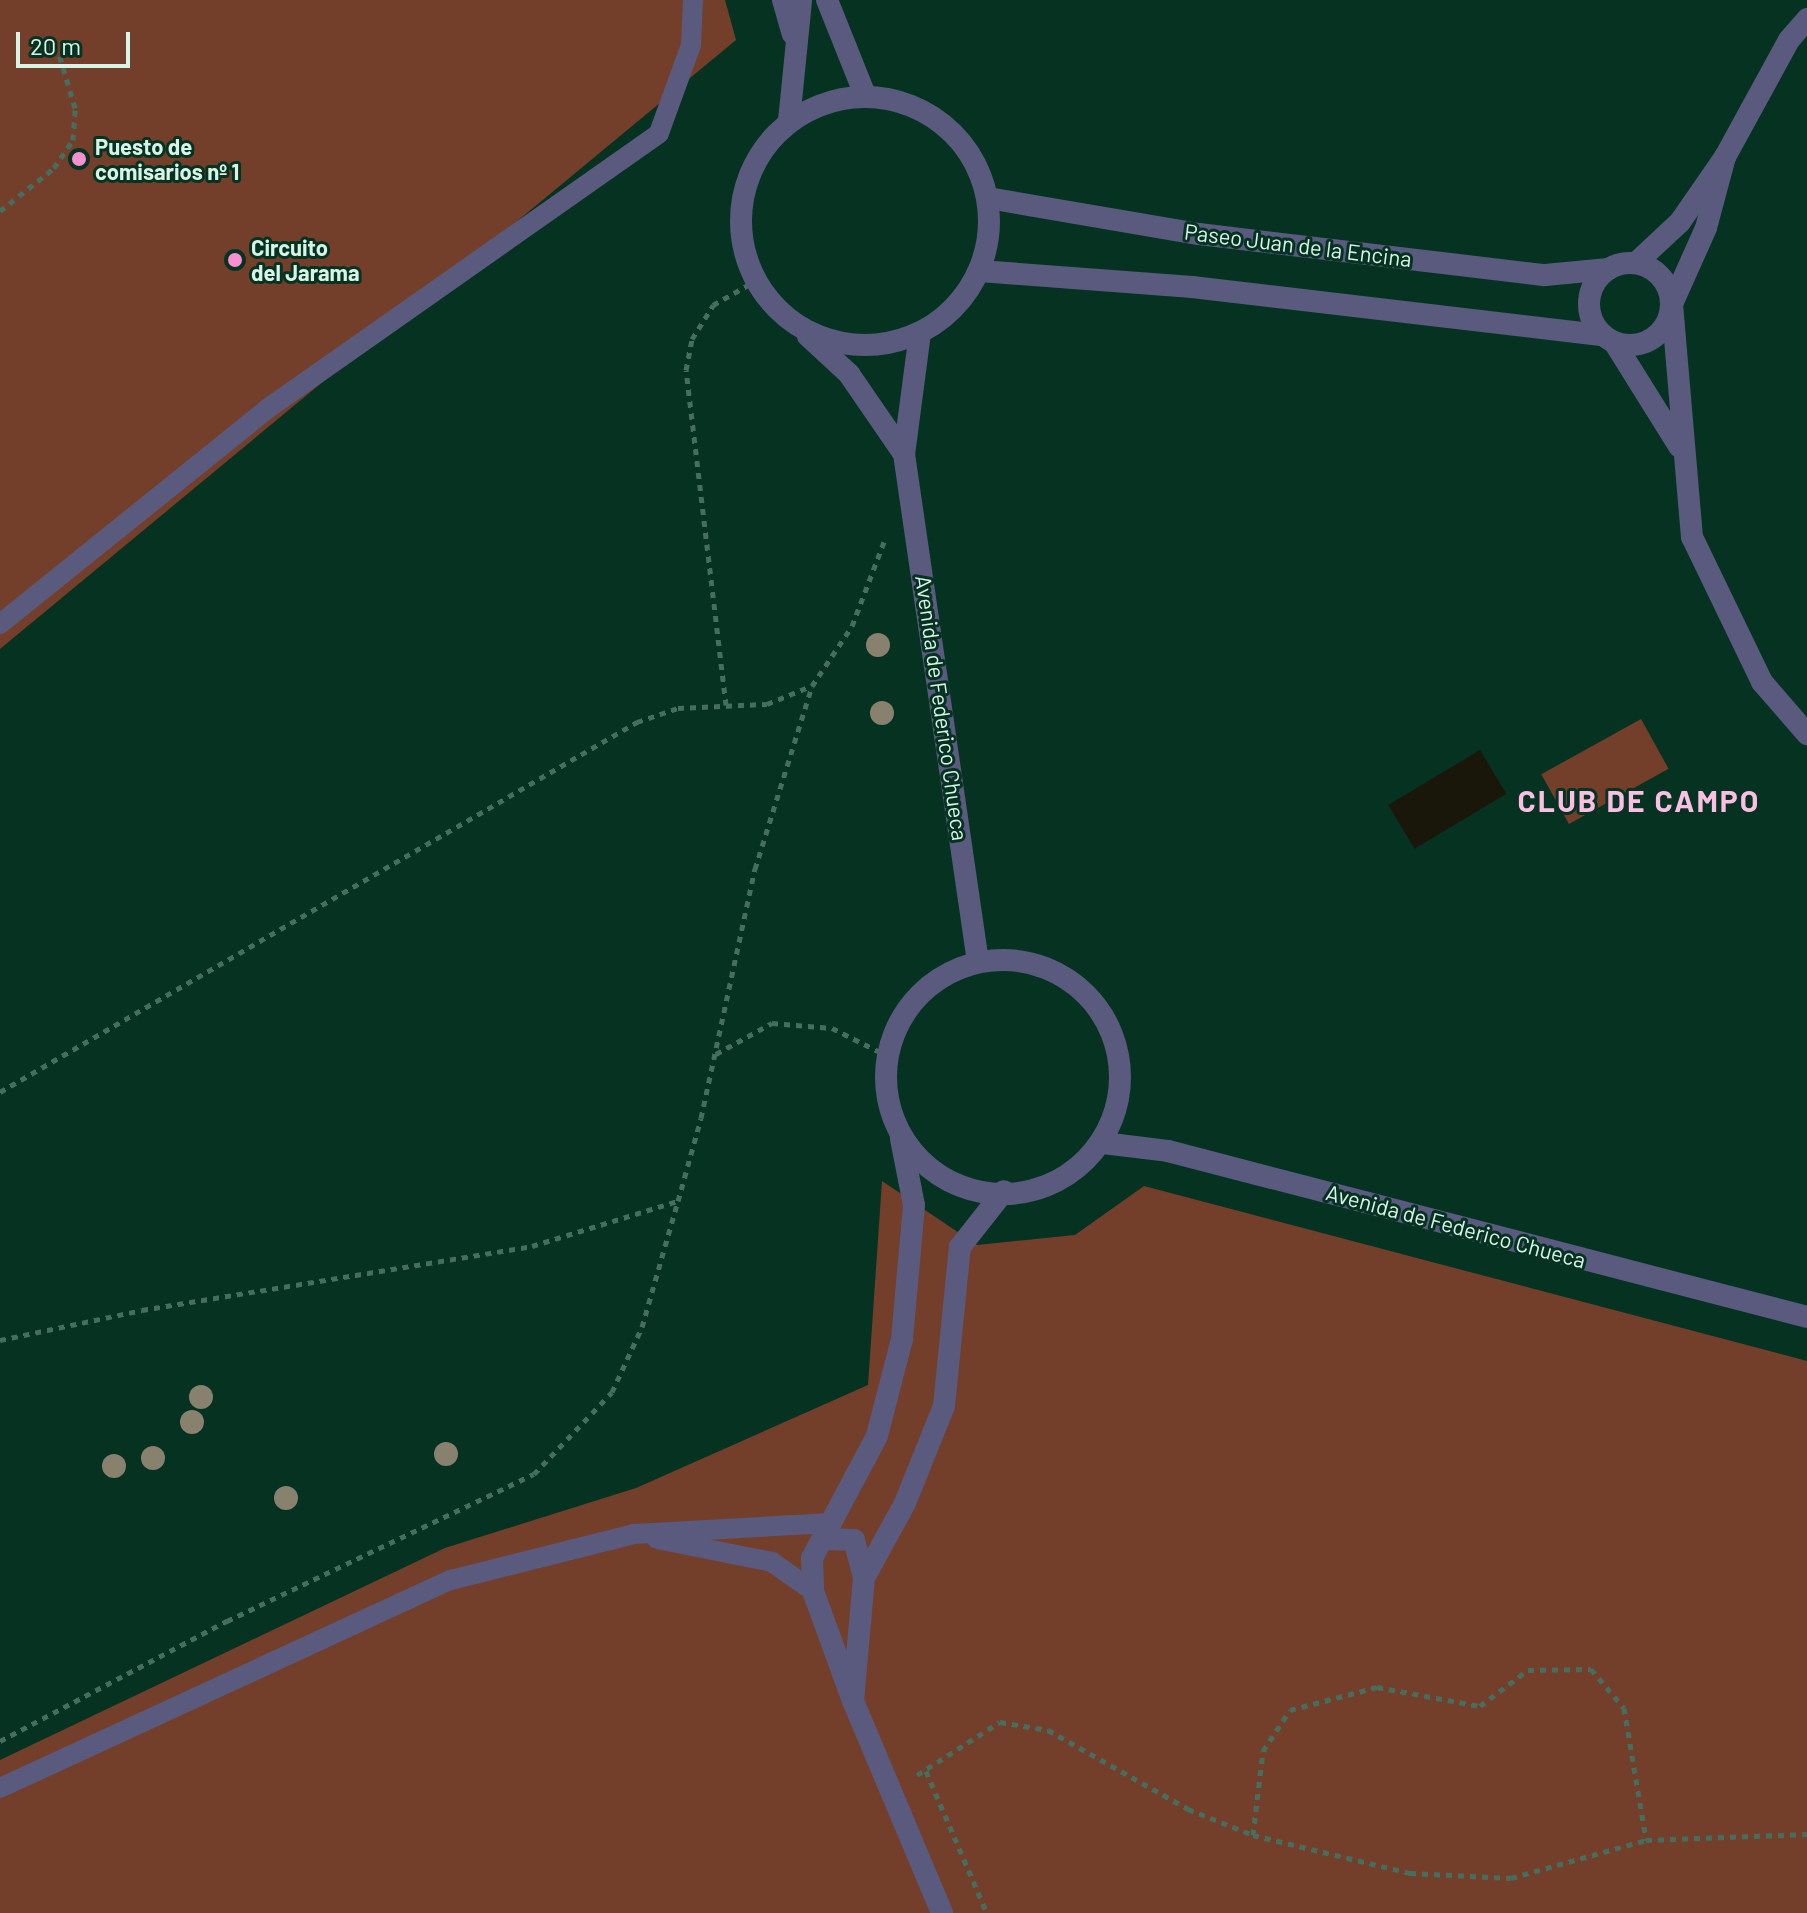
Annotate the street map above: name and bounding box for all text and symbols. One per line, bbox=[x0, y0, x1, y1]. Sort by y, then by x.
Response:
scale bar bbox=[20, 16, 134, 66]
text: 20 m bbox=[30, 31, 81, 60]
place label: Puesto de comisarios nº 1 bbox=[95, 133, 239, 184]
marker: Puesto de comisarios nº 1 bbox=[70, 150, 88, 168]
street label: Paseo Juan de la Encina bbox=[1183, 218, 1413, 272]
place label: Circuito del Jarama bbox=[251, 234, 360, 286]
marker: Circuito del Jarama bbox=[226, 251, 244, 269]
street label: Avenida de Federico Chueca bbox=[910, 574, 974, 842]
district label: CLUB DE CAMPO bbox=[1518, 782, 1760, 818]
street label: Avenida de Federico Chueca bbox=[1323, 1179, 1589, 1273]

